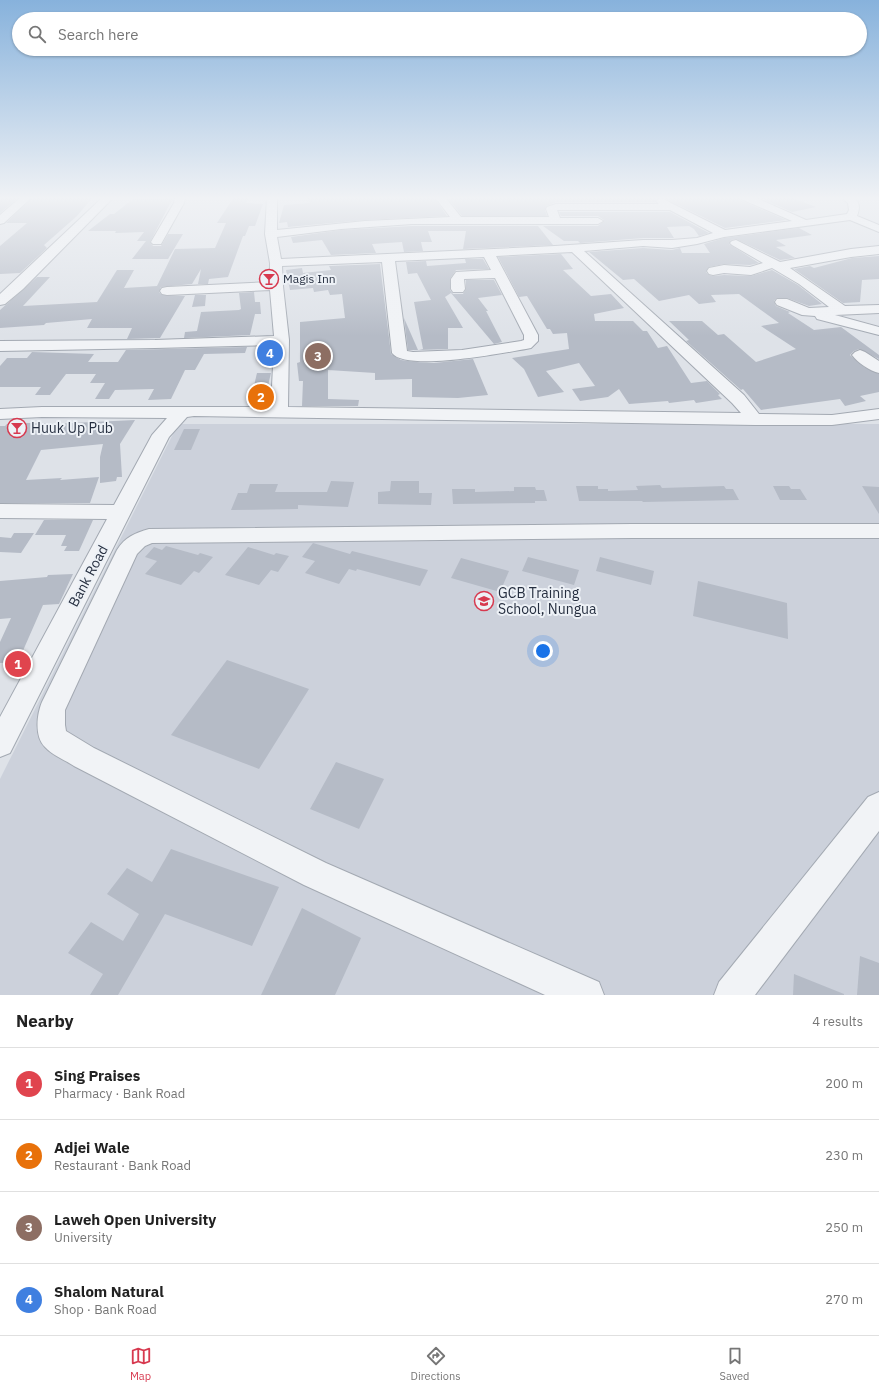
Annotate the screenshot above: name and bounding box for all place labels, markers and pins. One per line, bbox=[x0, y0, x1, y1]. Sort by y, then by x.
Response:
bar icon: Magis Inn bbox=[258, 268, 280, 290]
place label: Magis Inn bbox=[283, 271, 336, 286]
pin: 4 bbox=[257, 338, 283, 368]
pin: 3 bbox=[305, 341, 331, 371]
pin: 2 bbox=[248, 382, 274, 412]
bar icon: Huuk Up Pub bbox=[6, 417, 28, 439]
place label: Huuk Up Pub bbox=[31, 419, 113, 437]
place label: GCB Training School, Nungua bbox=[498, 584, 597, 618]
school or university icon: GCB Training School, Nungua bbox=[473, 590, 495, 612]
pin: 1 bbox=[5, 649, 31, 679]

